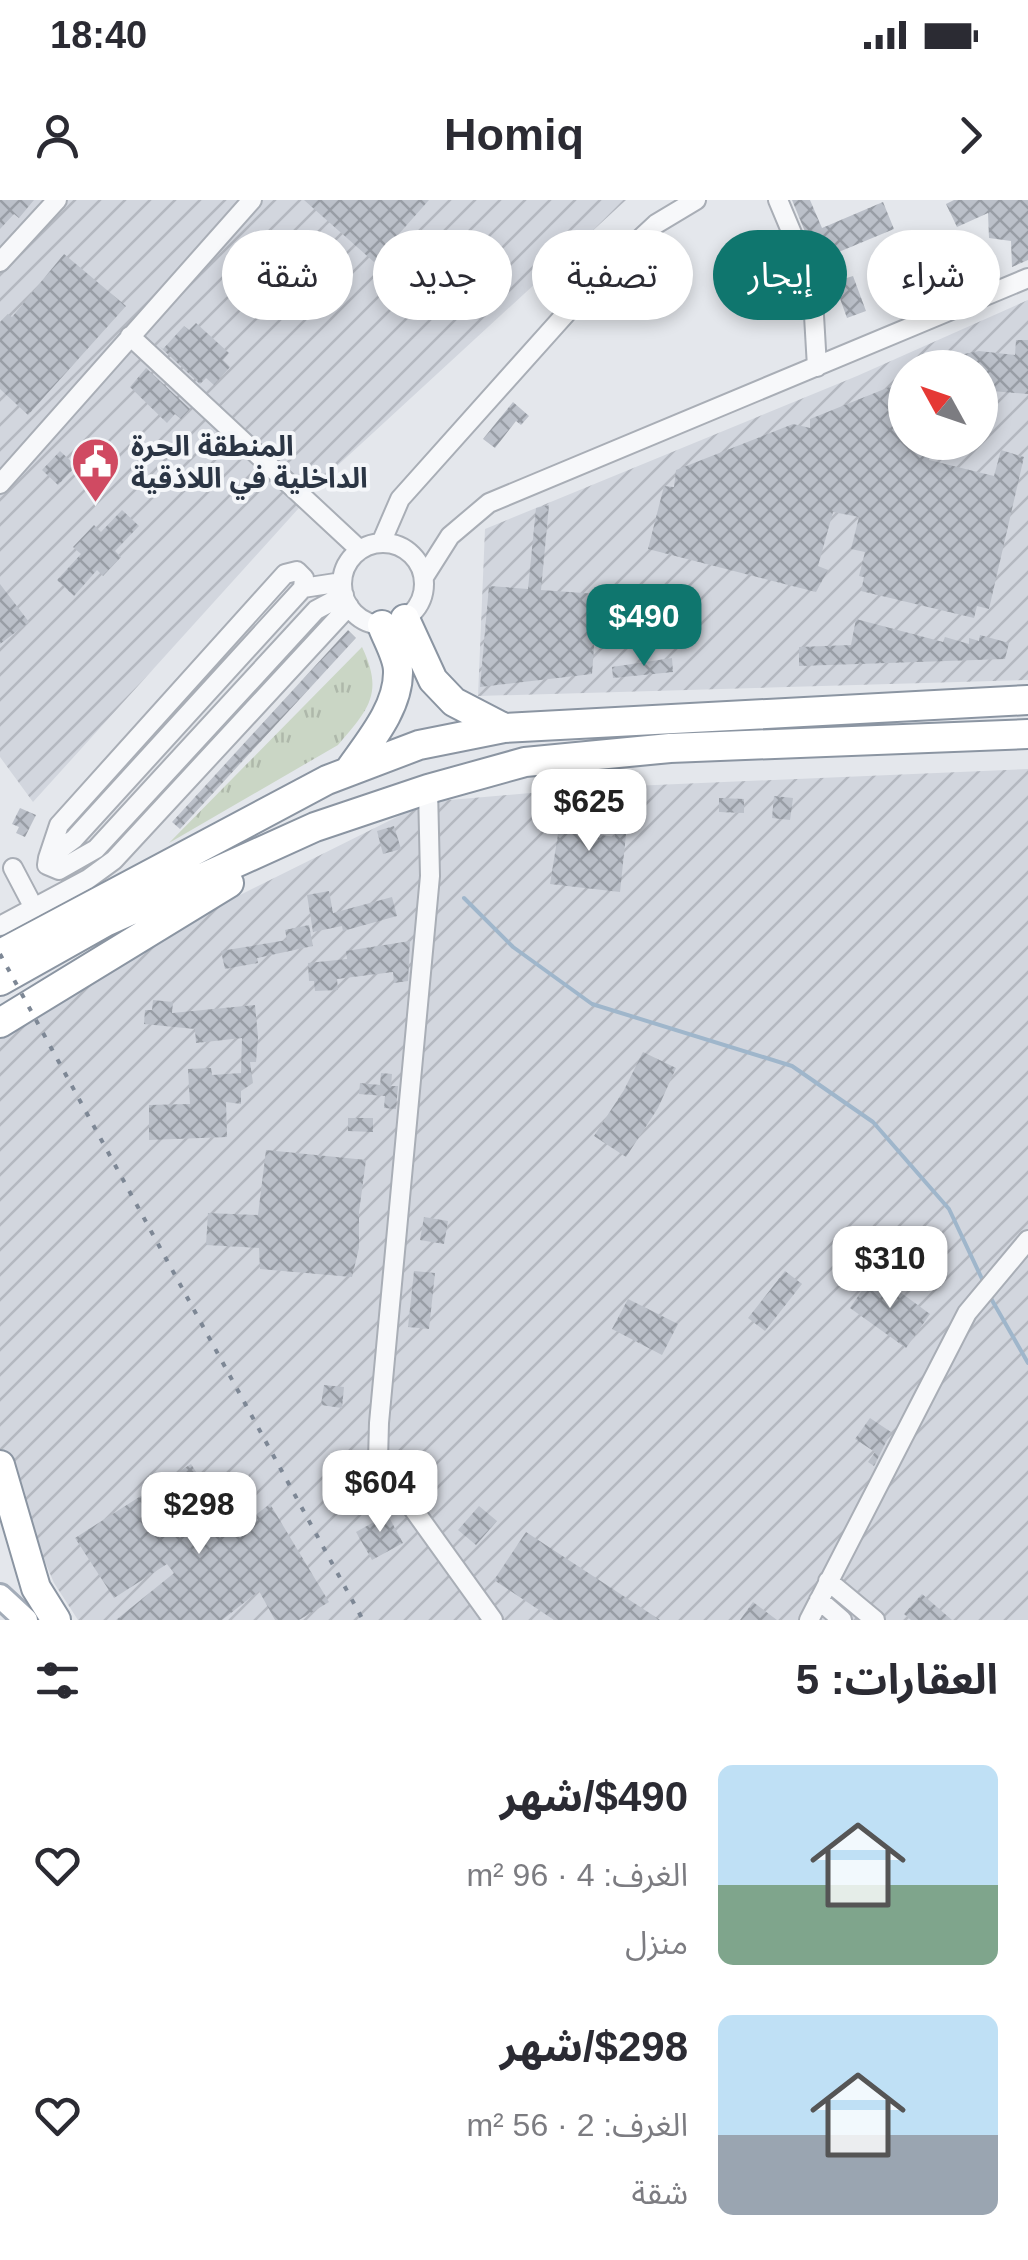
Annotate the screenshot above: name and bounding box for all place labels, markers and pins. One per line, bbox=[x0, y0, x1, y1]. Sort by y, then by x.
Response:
place label: المنطقة الحرة الداخلية في اللاذقية bbox=[131, 431, 368, 500]
public building icon: المنطقة الحرة الداخلية في اللاذقية bbox=[70, 436, 122, 504]
pin: $490 bbox=[585, 584, 703, 669]
pin: $625 bbox=[530, 769, 648, 854]
pin: $310 bbox=[831, 1226, 949, 1311]
pin: $604 bbox=[321, 1450, 439, 1535]
pin: $298 bbox=[140, 1472, 258, 1557]

